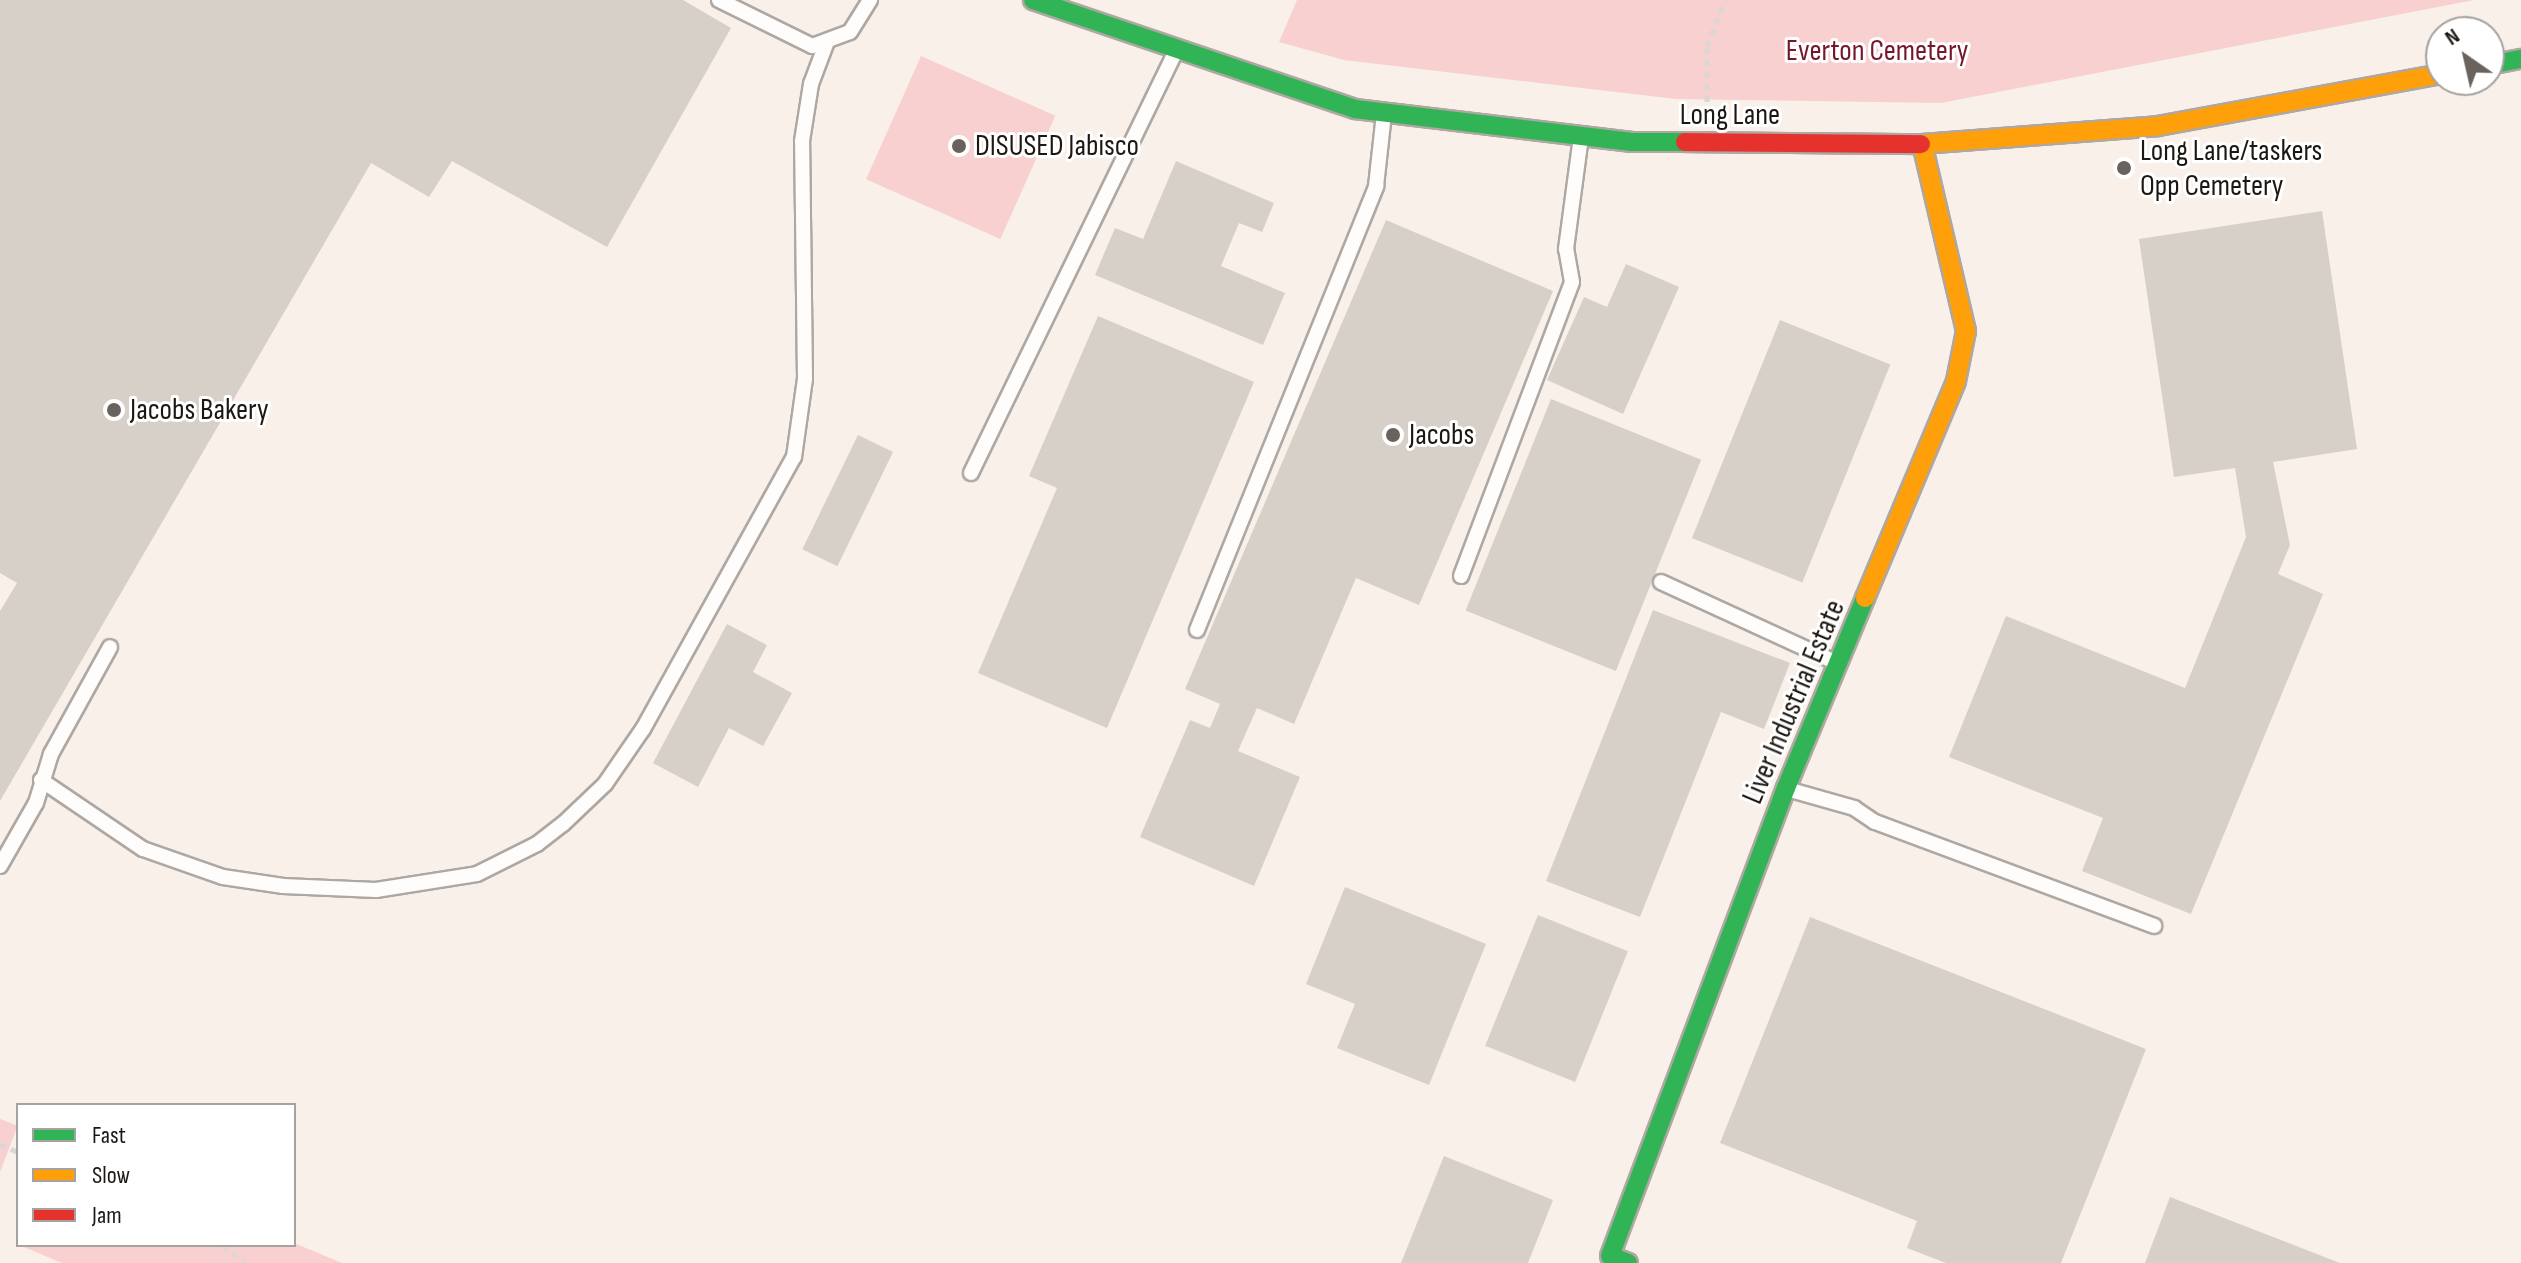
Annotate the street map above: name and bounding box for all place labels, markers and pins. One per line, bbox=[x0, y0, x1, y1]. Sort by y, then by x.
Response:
place label: DISUSED Jabisco bbox=[975, 128, 1139, 164]
place label: Long Lane/taskers Opp Cemetery bbox=[2140, 133, 2322, 204]
marker: DISUSED Jabisco bbox=[950, 137, 968, 155]
marker: Long Lane/taskers Opp Cemetery bbox=[2115, 159, 2133, 177]
place label: Jacobs Bakery bbox=[130, 392, 268, 428]
marker: Jacobs Bakery bbox=[105, 401, 123, 419]
place label: Jacobs bbox=[1409, 417, 1474, 453]
marker: Jacobs bbox=[1384, 426, 1402, 444]

